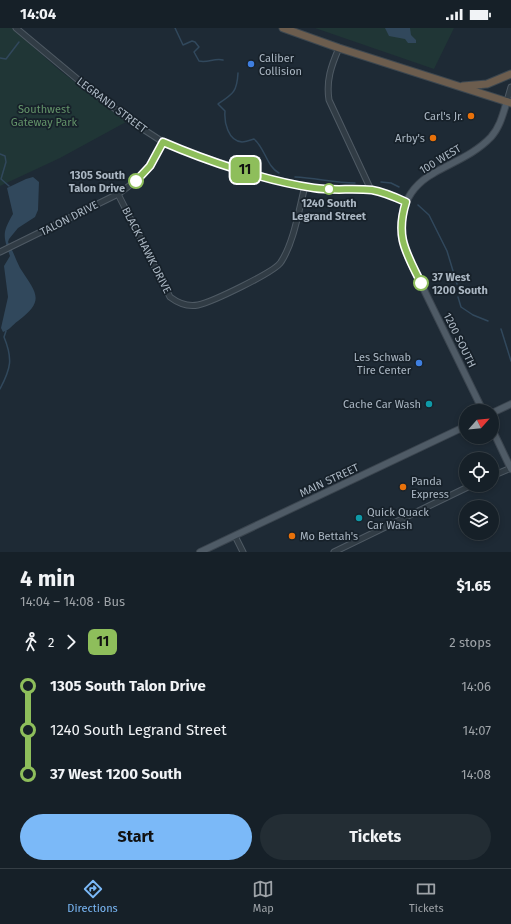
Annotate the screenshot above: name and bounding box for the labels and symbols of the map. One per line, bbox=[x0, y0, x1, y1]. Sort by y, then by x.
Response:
place label: Caliber Collision bbox=[259, 52, 302, 78]
marker: Caliber Collision bbox=[246, 59, 256, 69]
street label: LEGRAND STREET bbox=[74, 75, 149, 136]
park label: Southwest Gateway Park bbox=[11, 103, 78, 129]
place label: Carl's Jr. bbox=[424, 110, 463, 123]
marker: Carl's Jr. bbox=[466, 111, 476, 121]
place label: Arby's bbox=[395, 132, 425, 145]
marker: Arby's bbox=[428, 133, 438, 143]
street label: 100 WEST bbox=[417, 142, 464, 177]
line badge: 11 bbox=[227, 157, 263, 183]
place label: 1305 South Talon Drive bbox=[69, 169, 125, 195]
marker: 1305 South Talon Drive bbox=[128, 173, 144, 189]
marker: 1240 South Legrand Street bbox=[323, 183, 335, 195]
place label: 1240 South Legrand Street bbox=[292, 197, 367, 223]
street label: TALON DRIVE bbox=[38, 198, 101, 239]
street label: BLACK HAWK DRIVE bbox=[119, 205, 174, 296]
place label: 37 West 1200 South bbox=[431, 271, 488, 297]
marker: 37 West 1200 South bbox=[413, 275, 429, 291]
street label: 1200 SOUTH bbox=[441, 311, 478, 370]
place label: Les Schwab Tire Center bbox=[354, 351, 412, 377]
marker: Les Schwab Tire Center bbox=[414, 358, 424, 368]
place label: Cache Car Wash bbox=[343, 398, 421, 411]
marker: Cache Car Wash bbox=[424, 399, 434, 409]
north arrow bbox=[459, 404, 499, 444]
street label: MAIN STREET bbox=[297, 461, 361, 500]
place label: Panda Express bbox=[411, 475, 449, 501]
marker: Panda Express bbox=[398, 482, 408, 492]
place label: Quick Quack Car Wash bbox=[367, 506, 429, 532]
marker: Quick Quack Car Wash bbox=[354, 513, 364, 523]
place label: Mo Bettah's bbox=[300, 530, 358, 543]
marker: Mo Bettah's bbox=[287, 531, 297, 541]

